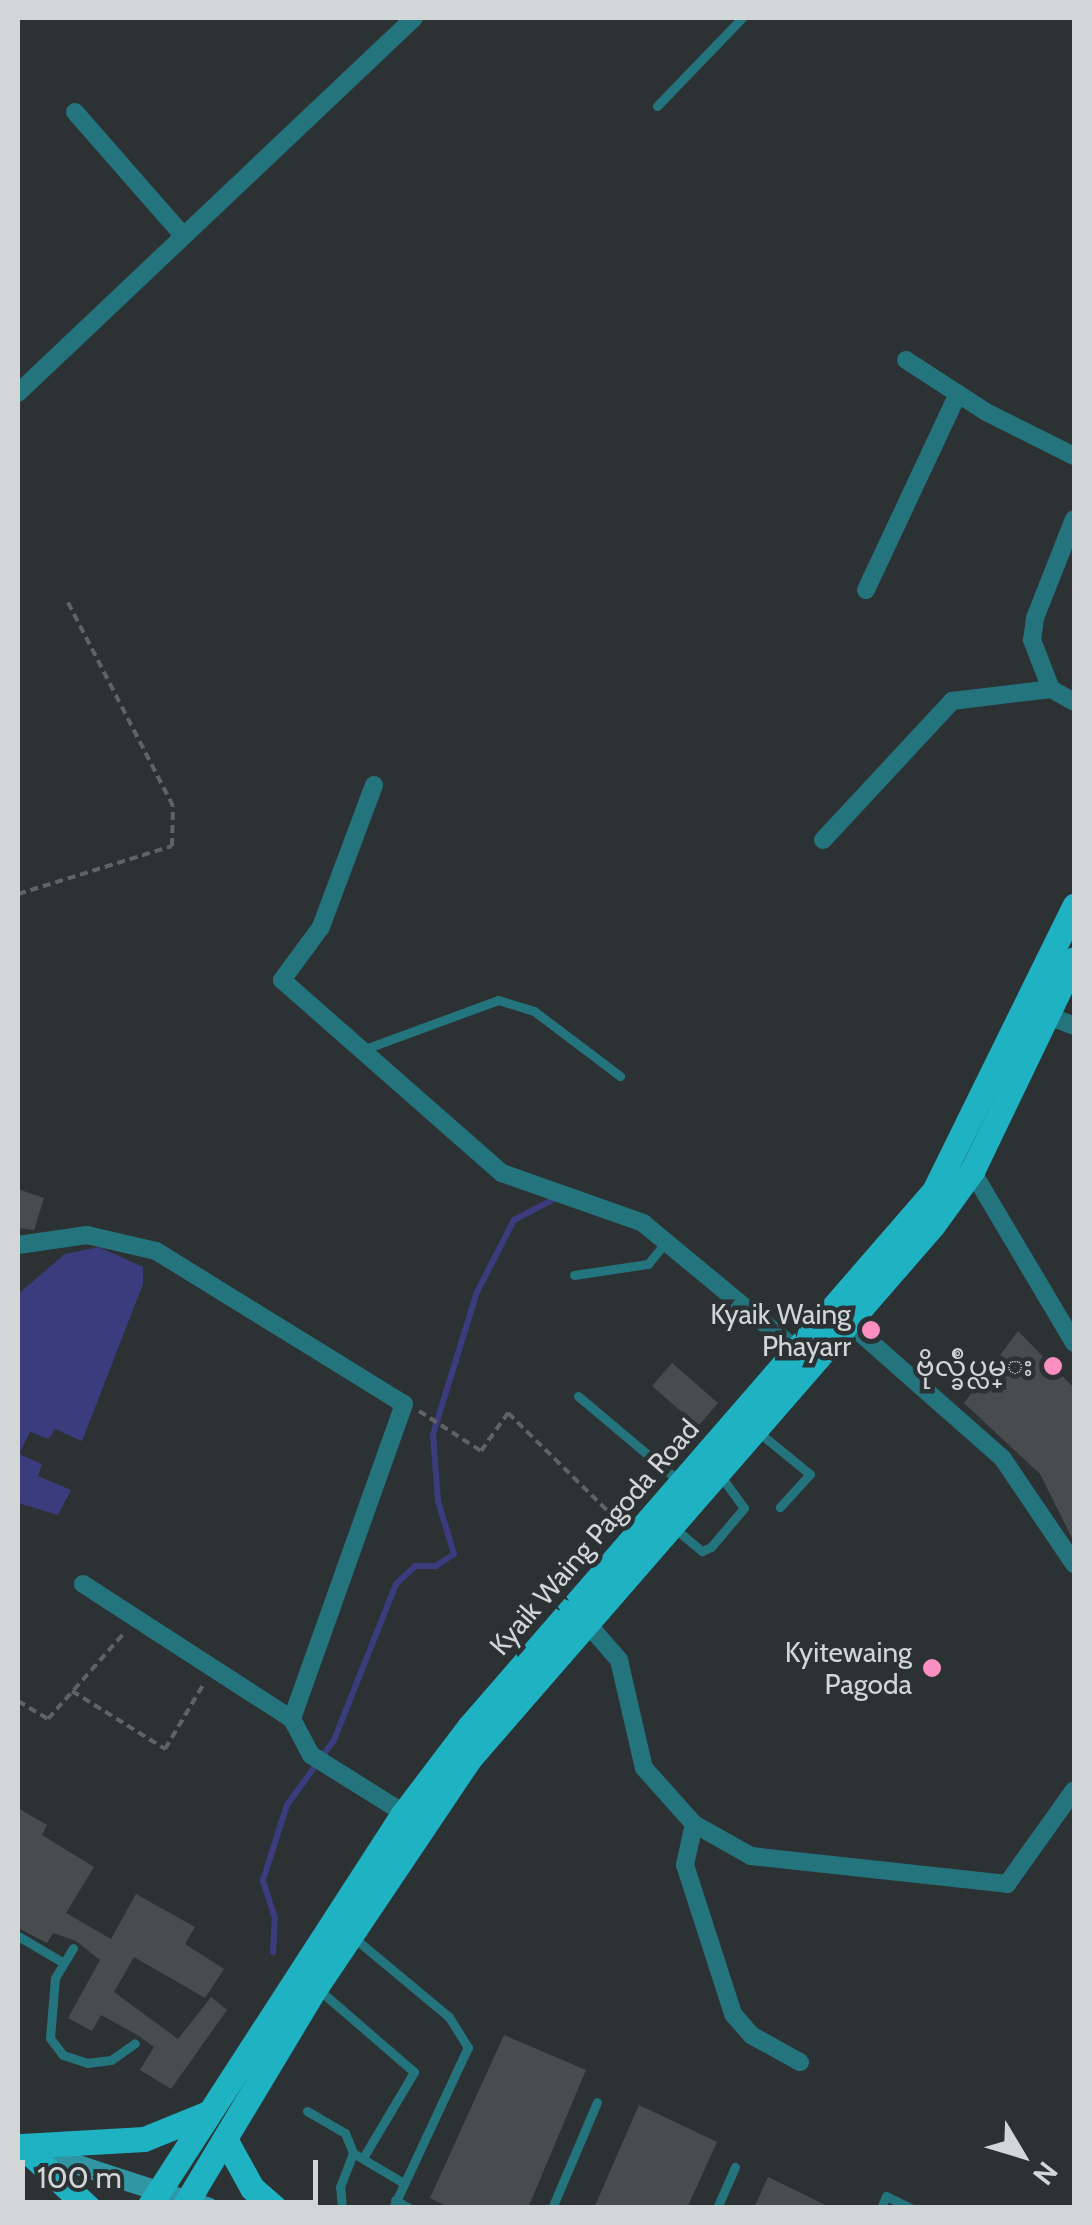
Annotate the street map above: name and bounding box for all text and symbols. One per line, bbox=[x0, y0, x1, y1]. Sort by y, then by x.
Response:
place label: Kyaik Waing Phayarr bbox=[710, 1297, 851, 1363]
marker: Kyaik Waing Phayarr bbox=[860, 1319, 882, 1341]
place label: ဗိုလ္ခ်ဳပ္လမ္း bbox=[916, 1349, 1033, 1383]
marker: ဗိုလ္ခ်ဳပ္လမ္း bbox=[1042, 1355, 1064, 1377]
street label: Kyaik Waing Pagoda Road bbox=[482, 1412, 706, 1662]
place label: Kyitewaing Pagoda bbox=[785, 1635, 912, 1701]
marker: Kyitewaing Pagoda bbox=[921, 1657, 943, 1679]
north arrow bbox=[972, 2105, 1072, 2205]
scale bar bbox=[25, 2140, 322, 2202]
text: N bbox=[1026, 2155, 1065, 2192]
text: 100 m bbox=[37, 2159, 122, 2196]

